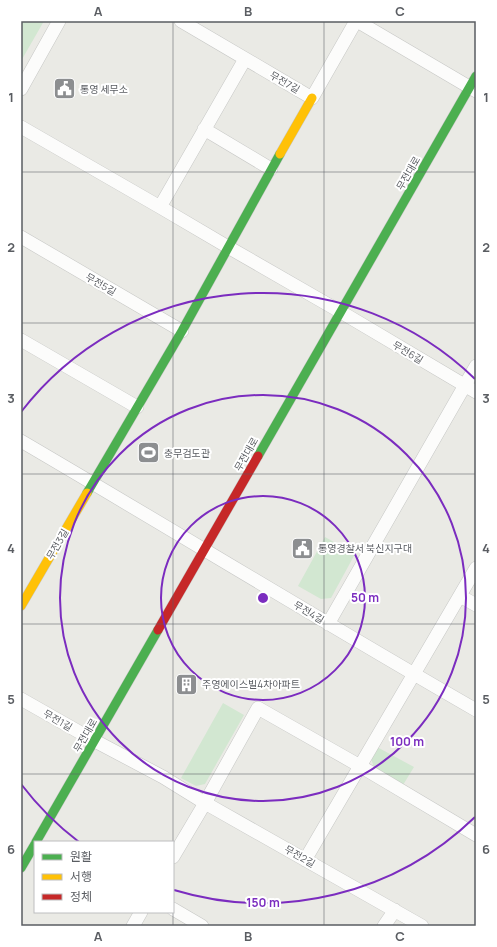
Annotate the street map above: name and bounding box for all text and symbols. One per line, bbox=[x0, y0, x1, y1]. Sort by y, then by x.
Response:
text: A bbox=[94, 2, 103, 20]
text: B bbox=[244, 2, 252, 20]
text: C bbox=[395, 2, 405, 20]
street label: 무전7길 bbox=[267, 68, 303, 96]
public building icon: 통영 세무소 bbox=[52, 76, 78, 102]
place label: 통영 세무소 bbox=[80, 82, 128, 96]
text: 1 bbox=[8, 88, 14, 106]
text: 1 bbox=[483, 88, 489, 106]
street label: 무전대로 bbox=[393, 154, 423, 192]
text: 2 bbox=[7, 238, 15, 256]
text: 2 bbox=[482, 238, 490, 256]
street label: 무전5길 bbox=[83, 270, 119, 298]
street label: 무전6길 bbox=[390, 337, 426, 367]
text: 3 bbox=[7, 389, 15, 407]
text: 3 bbox=[482, 389, 490, 407]
street label: 무전대로 bbox=[231, 435, 261, 473]
sports icon: 충무검도관 bbox=[135, 440, 161, 466]
place label: 충무검도관 bbox=[164, 446, 211, 460]
street label: 무전3길 bbox=[43, 526, 71, 562]
public building icon: 통영경찰서 북신지구대 bbox=[290, 535, 316, 561]
text: 4 bbox=[7, 539, 15, 557]
text: 4 bbox=[482, 539, 490, 557]
place label: 통영경찰서 북신지구대 bbox=[318, 541, 412, 555]
text: 50 m bbox=[351, 589, 379, 606]
centre of rings bbox=[256, 591, 270, 605]
street label: 무전4길 bbox=[291, 597, 327, 627]
building icon: 주영에이스빌4차아파트 bbox=[174, 671, 200, 697]
place label: 주영에이스빌4차아파트 bbox=[202, 677, 300, 691]
text: 5 bbox=[7, 690, 15, 708]
text: 5 bbox=[482, 690, 490, 708]
street label: 무전1길 bbox=[41, 706, 75, 734]
street label: 무전대로 bbox=[70, 716, 100, 754]
text: 100 m bbox=[390, 733, 424, 750]
text: 6 bbox=[7, 840, 15, 858]
text: 6 bbox=[482, 840, 490, 858]
legend bbox=[34, 841, 174, 913]
street label: 무전2길 bbox=[282, 842, 318, 870]
text: 원활 bbox=[70, 848, 92, 865]
text: 서행 bbox=[70, 868, 92, 885]
text: 정체 bbox=[70, 888, 92, 905]
text: 150 m bbox=[246, 894, 280, 911]
text: A bbox=[94, 927, 103, 945]
text: B bbox=[244, 927, 252, 945]
text: C bbox=[395, 927, 405, 945]

